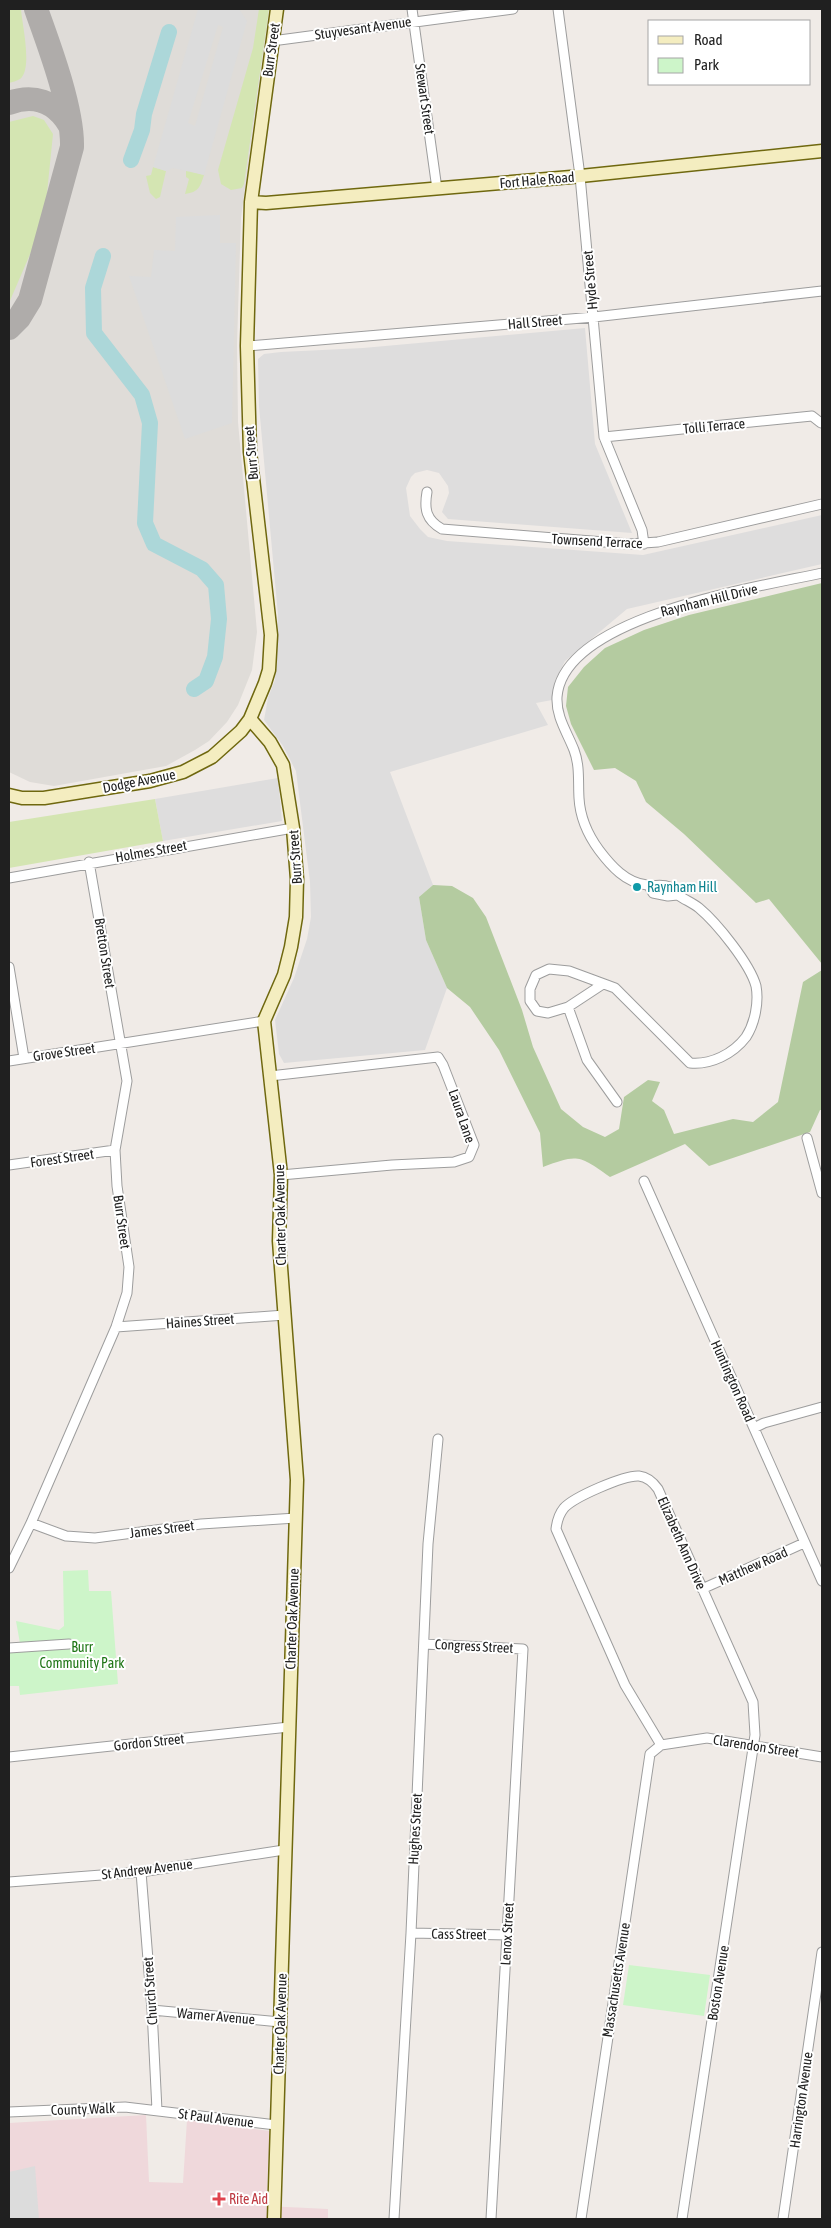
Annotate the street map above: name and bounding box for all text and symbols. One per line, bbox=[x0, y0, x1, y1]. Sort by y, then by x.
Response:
street label: Stuyvesant Avenue bbox=[314, 13, 412, 43]
legend bbox=[648, 20, 811, 85]
street label: Burr Street bbox=[259, 22, 283, 78]
text: Road bbox=[694, 31, 723, 48]
text: Park bbox=[694, 56, 719, 73]
street label: Stewart Street bbox=[412, 63, 438, 135]
street label: Fort Hale Road bbox=[499, 169, 575, 191]
street label: Hyde Street bbox=[579, 250, 601, 310]
street label: Hall Street bbox=[507, 312, 563, 332]
street label: Tolli Terrace bbox=[682, 415, 746, 437]
street label: Burr Street bbox=[241, 425, 261, 481]
street label: Townsend Terrace bbox=[551, 531, 643, 551]
street label: Raynham Hill Drive bbox=[659, 580, 759, 620]
street label: Dodge Avenue bbox=[101, 766, 177, 796]
street label: Burr Street bbox=[285, 829, 305, 885]
street label: Holmes Street bbox=[114, 837, 188, 865]
place label: Raynham Hill bbox=[647, 879, 717, 895]
marker: Raynham Hill bbox=[631, 881, 643, 893]
street label: Bretton Street bbox=[92, 917, 118, 989]
street label: Grove Street bbox=[32, 1040, 96, 1064]
street label: Laura Lane bbox=[445, 1087, 479, 1145]
street label: Forest Street bbox=[29, 1146, 95, 1170]
street label: Charter Oak Avenue bbox=[271, 1164, 289, 1266]
street label: Burr Street bbox=[110, 1194, 134, 1250]
street label: Haines Street bbox=[165, 1311, 235, 1331]
street label: Huntington Road bbox=[708, 1338, 758, 1424]
street label: Elizabeth Ann Drive bbox=[654, 1494, 710, 1592]
street label: James Street bbox=[129, 1517, 195, 1541]
street label: Matthew Road bbox=[716, 1544, 790, 1588]
street label: Charter Oak Avenue bbox=[282, 1568, 302, 1670]
street label: Congress Street bbox=[434, 1636, 514, 1656]
park label: Burr Community Park bbox=[40, 1639, 124, 1671]
street label: Gordon Street bbox=[113, 1730, 185, 1754]
street label: Clarendon Street bbox=[712, 1731, 800, 1761]
street label: Hughes Street bbox=[405, 1793, 425, 1865]
street label: St Andrew Avenue bbox=[101, 1855, 193, 1883]
street label: Lenox Street bbox=[497, 1902, 517, 1966]
street label: Massachusetts Avenue bbox=[599, 1921, 633, 2039]
street label: Cass Street bbox=[431, 1926, 487, 1942]
street label: Boston Avenue bbox=[704, 1944, 732, 2022]
street label: Church Street bbox=[140, 1956, 160, 2026]
street label: Charter Oak Avenue bbox=[270, 1973, 290, 2075]
street label: Warner Avenue bbox=[176, 2005, 256, 2027]
street label: Harrington Avenue bbox=[786, 2051, 816, 2149]
street label: County Walk bbox=[51, 2100, 115, 2118]
street label: St Paul Avenue bbox=[177, 2105, 255, 2131]
place label: Rite Aid bbox=[229, 2191, 268, 2207]
marker: Rite Aid bbox=[213, 2193, 225, 2205]

